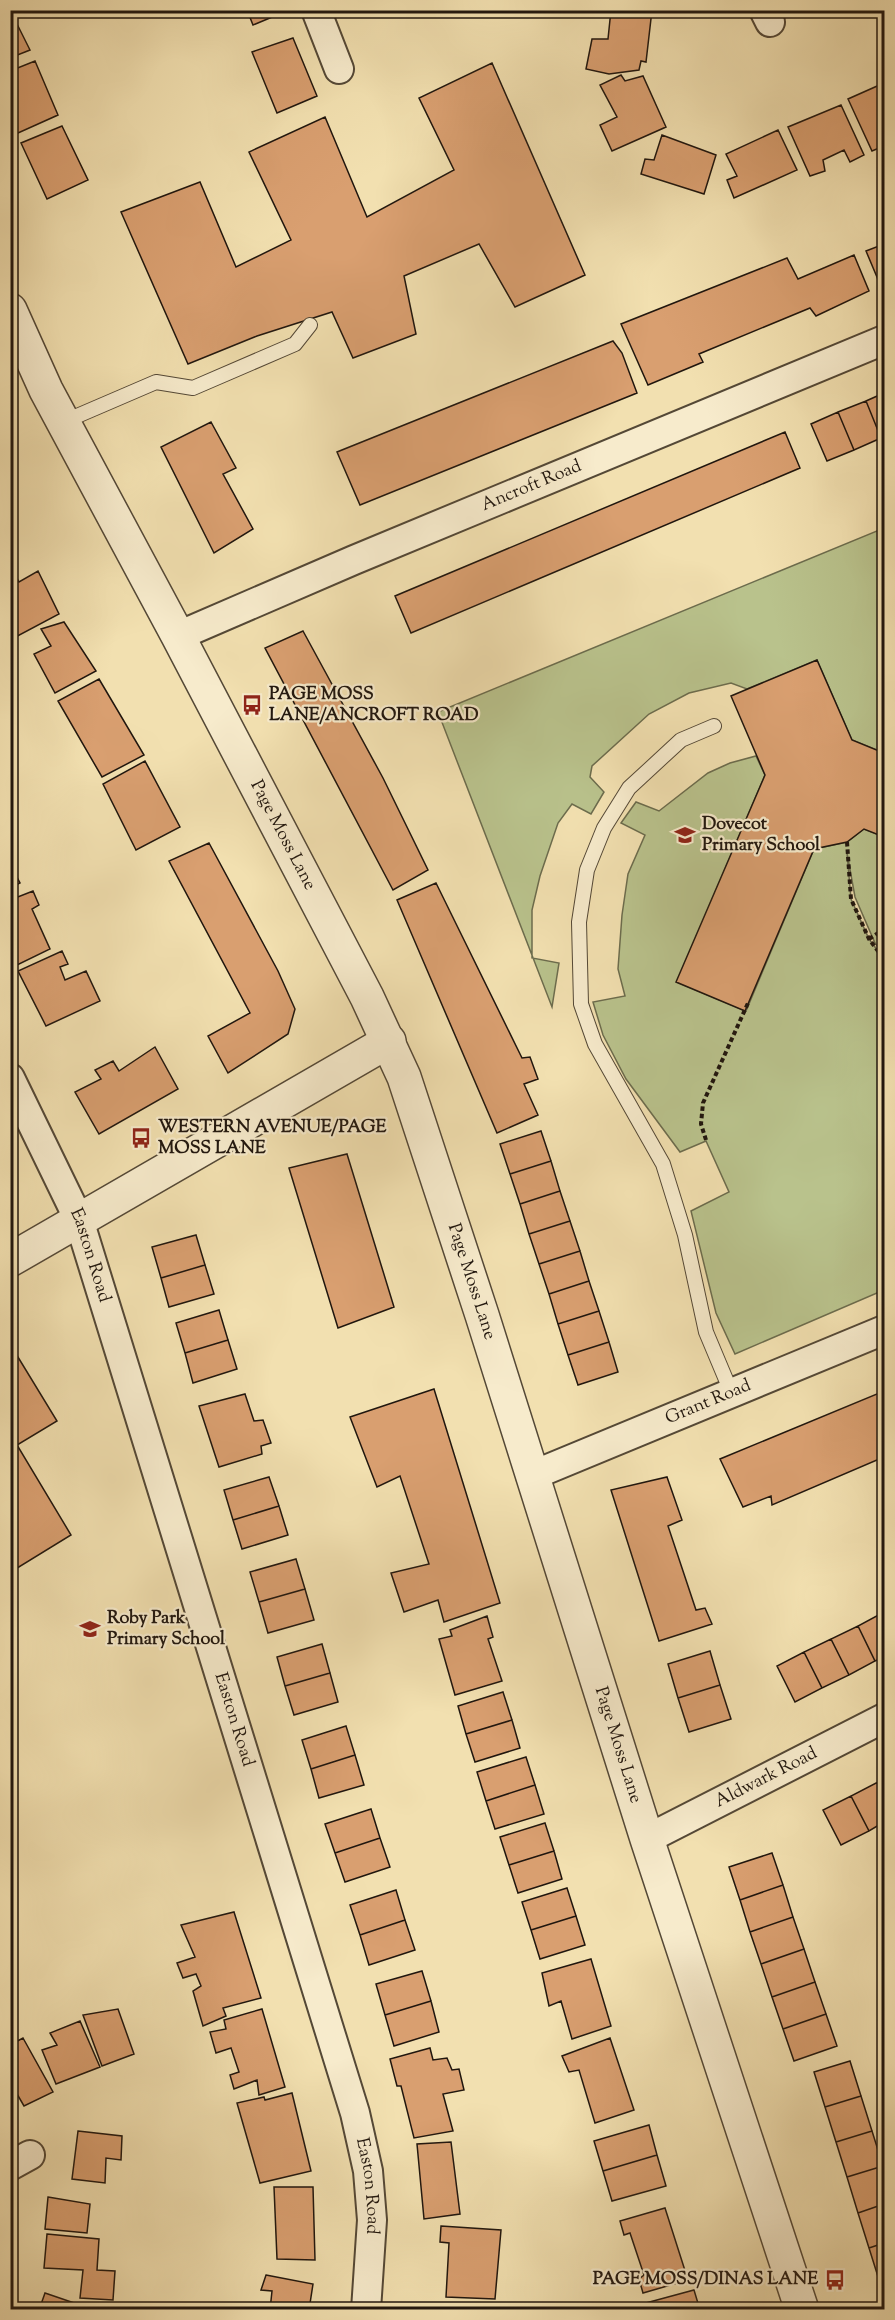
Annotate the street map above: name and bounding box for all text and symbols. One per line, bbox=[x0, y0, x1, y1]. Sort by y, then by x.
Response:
street label: Ancroft Road bbox=[477, 454, 586, 519]
place label: PAGE MOSS LANE/ANCROFT ROAD bbox=[269, 682, 479, 729]
bus stop icon: PAGE MOSS LANE/ANCROFT ROAD bbox=[240, 693, 264, 717]
street label: Page Moss Lane bbox=[243, 776, 322, 895]
place label: Dovecot Primary School bbox=[702, 812, 821, 859]
school or university icon: Dovecot Primary School bbox=[673, 823, 697, 847]
place label: WESTERN AVENUE/PAGE MOSS LANE bbox=[158, 1115, 387, 1162]
bus stop icon: WESTERN AVENUE/PAGE MOSS LANE bbox=[129, 1126, 153, 1150]
street label: Easton Road bbox=[62, 1204, 117, 1306]
street label: Page Moss Lane bbox=[440, 1220, 502, 1343]
street label: Grant Road bbox=[662, 1373, 755, 1432]
place label: Roby Park Primary School bbox=[107, 1606, 226, 1653]
school or university icon: Roby Park Primary School bbox=[78, 1617, 102, 1641]
street label: Easton Road bbox=[207, 1670, 260, 1770]
street label: Page Moss Lane bbox=[587, 1684, 648, 1807]
street label: Aldwark Road bbox=[711, 1741, 822, 1815]
street label: Easton Road bbox=[348, 2135, 385, 2235]
place label: PAGE MOSS/DINAS LANE bbox=[593, 2267, 818, 2293]
bus stop icon: PAGE MOSS/DINAS LANE bbox=[823, 2268, 847, 2292]

